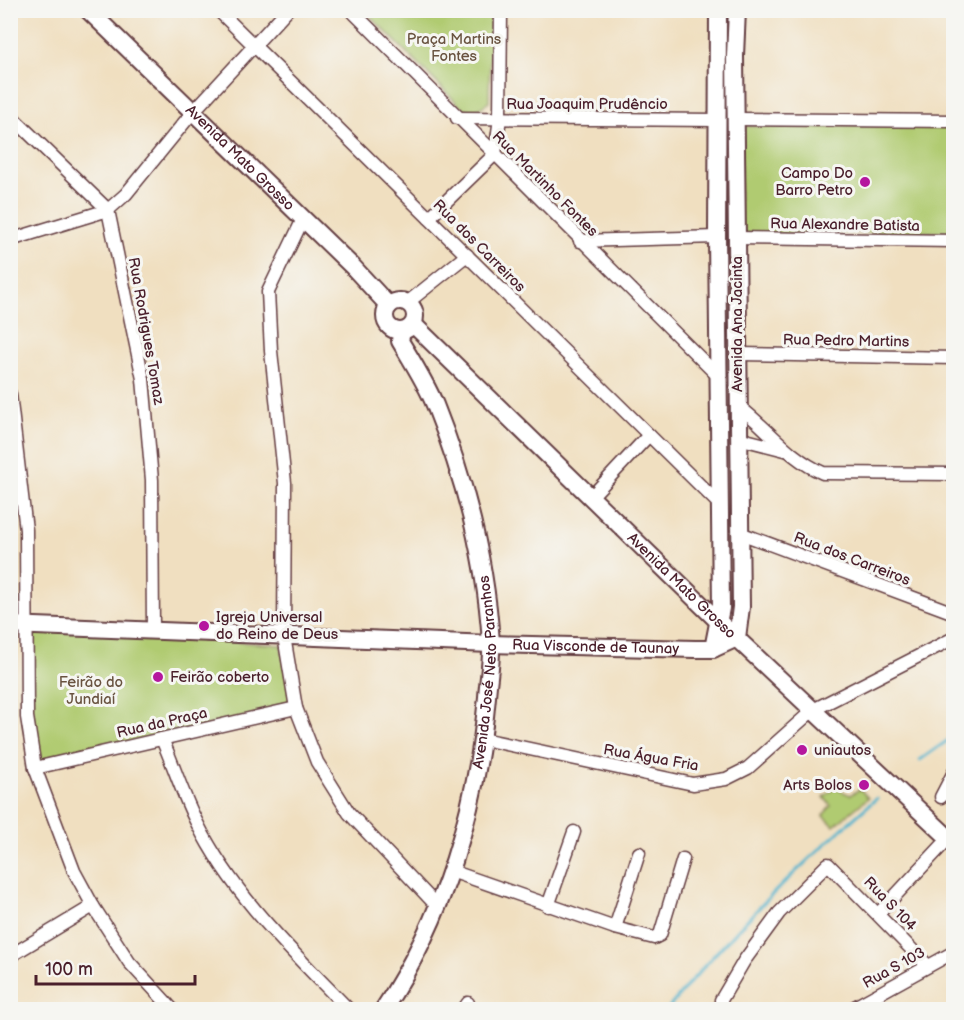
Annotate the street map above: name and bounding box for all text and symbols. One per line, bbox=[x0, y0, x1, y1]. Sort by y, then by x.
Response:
park label: Praça Martins Fontes bbox=[407, 30, 502, 66]
street label: Rua Joaquim Prudêncio bbox=[506, 95, 668, 114]
street label: Avenida Mato Grosso bbox=[182, 100, 299, 215]
street label: Rua Martinho Fontes bbox=[488, 127, 602, 241]
place label: Campo Do Barro Petro bbox=[775, 164, 853, 200]
marker: Campo Do Barro Petro bbox=[858, 175, 872, 189]
street label: Rua dos Carreiros bbox=[429, 196, 530, 297]
street label: Rua Alexandre Batista bbox=[770, 214, 920, 236]
street label: Rua Rodrigues Tomaz bbox=[124, 256, 168, 407]
street label: Avenida Ana Jacinta bbox=[728, 256, 747, 392]
street label: Rua Pedro Martins bbox=[783, 330, 910, 352]
street label: Avenida Mato Grosso bbox=[623, 528, 740, 643]
street label: Rua dos Carreiros bbox=[791, 528, 913, 590]
street label: Avenida José Neto Paranhos bbox=[468, 574, 501, 770]
place label: Igreja Universal do Reino de Deus bbox=[216, 608, 339, 644]
marker: Igreja Universal do Reino de Deus bbox=[197, 619, 211, 633]
street label: Rua Visconde de Taunay bbox=[512, 635, 680, 658]
place label: Feirão coberto bbox=[170, 668, 269, 687]
marker: Feirão coberto bbox=[151, 670, 165, 684]
park label: Feirão do Jundiaí bbox=[59, 673, 123, 709]
street label: Rua da Praça bbox=[115, 703, 209, 743]
street label: Rua Água Fria bbox=[602, 740, 700, 776]
place label: uniautos bbox=[814, 741, 872, 760]
marker: uniautos bbox=[795, 743, 809, 757]
place label: Arts Bolos bbox=[783, 776, 853, 795]
marker: Arts Bolos bbox=[857, 778, 871, 792]
street label: Rua S 104 bbox=[859, 873, 921, 935]
street label: Rua S 103 bbox=[860, 943, 928, 993]
scale bar bbox=[36, 948, 195, 986]
text: 100 m bbox=[45, 959, 93, 980]

